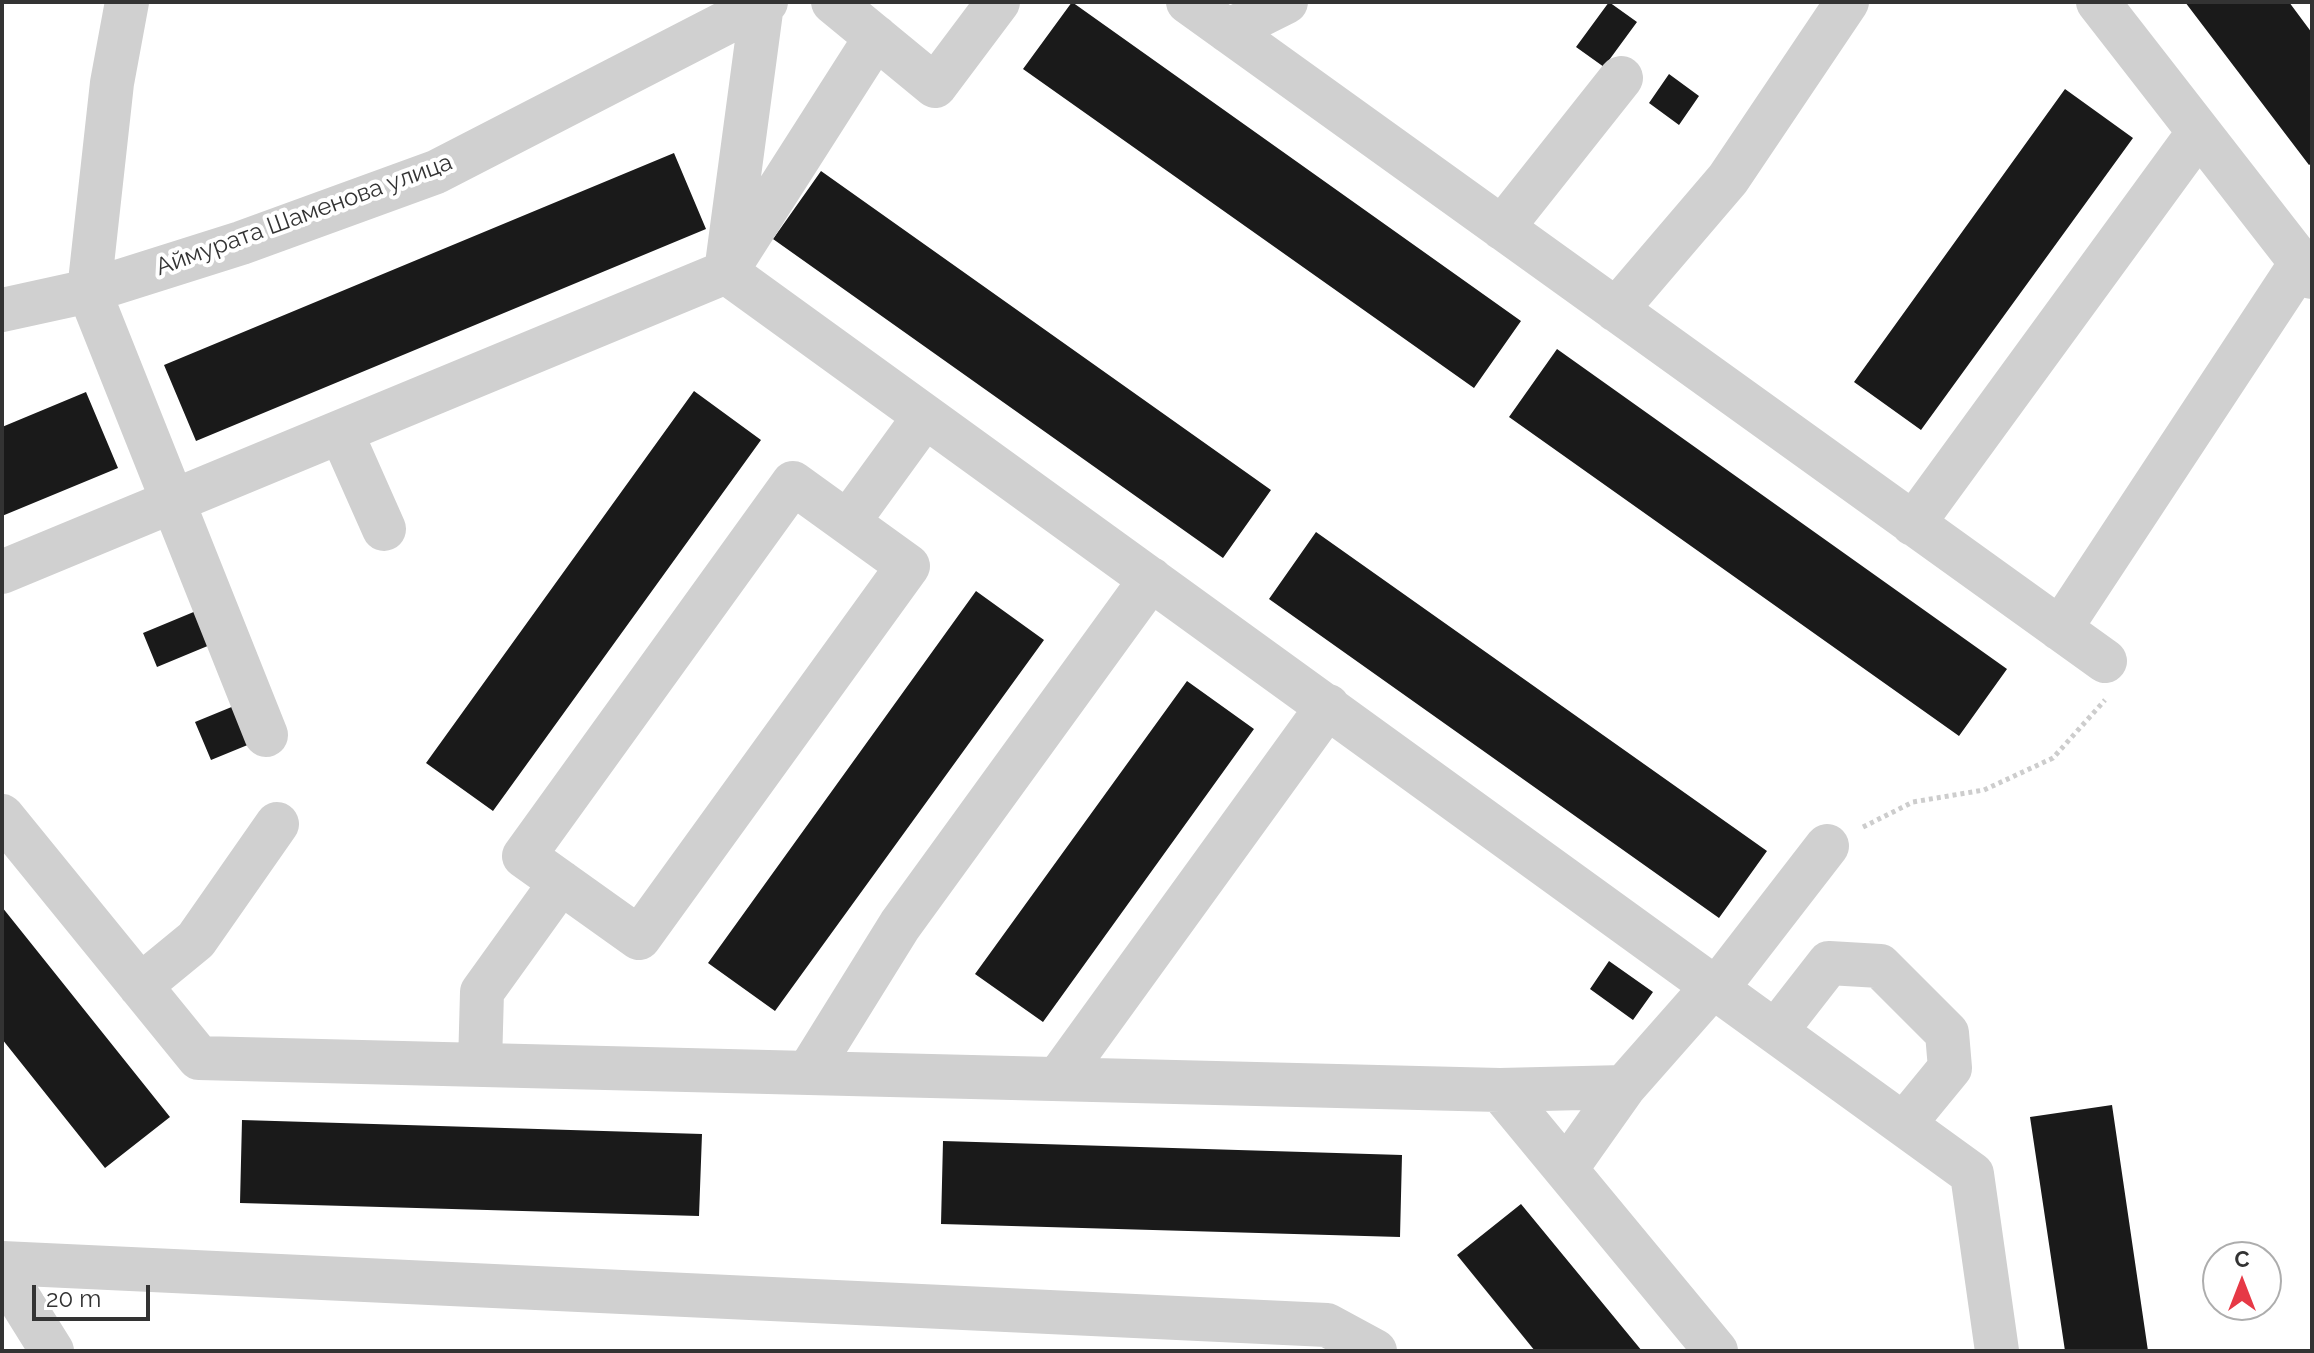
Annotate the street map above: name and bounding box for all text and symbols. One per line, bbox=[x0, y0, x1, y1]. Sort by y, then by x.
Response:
street label: Аймурата Шаменова улица bbox=[152, 148, 456, 282]
north arrow bbox=[2202, 1241, 2282, 1321]
text: С bbox=[2234, 1246, 2250, 1272]
scale bar bbox=[36, 1269, 154, 1319]
text: 20 m bbox=[46, 1284, 101, 1313]

